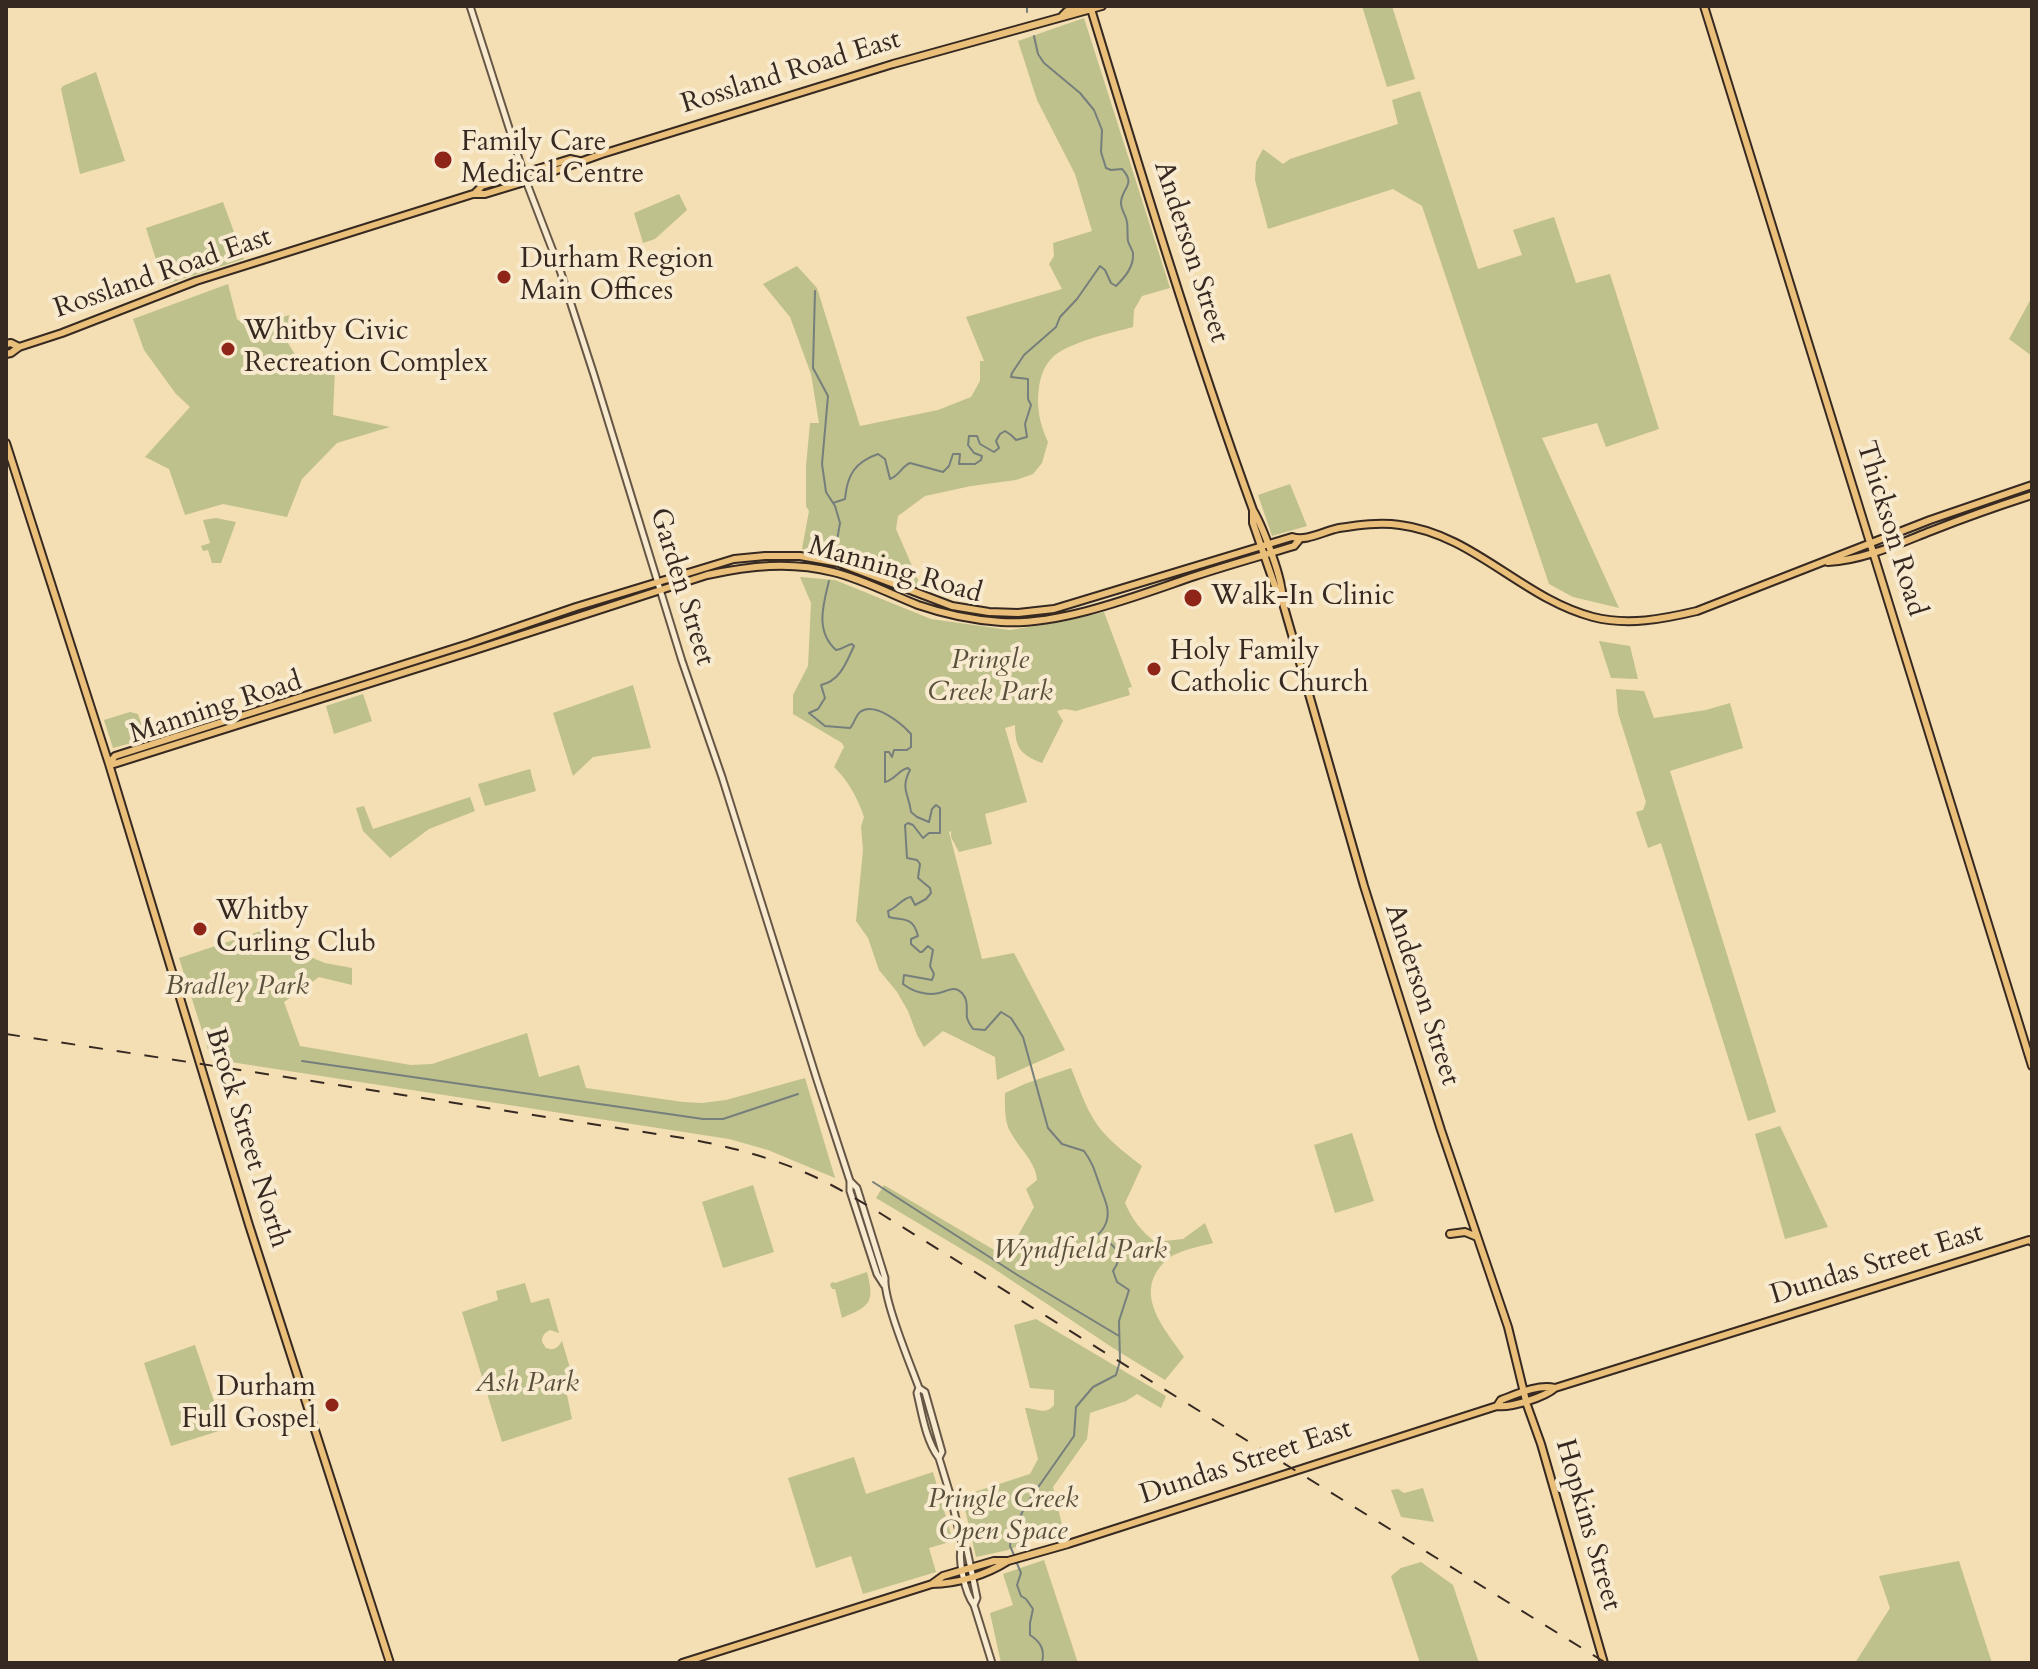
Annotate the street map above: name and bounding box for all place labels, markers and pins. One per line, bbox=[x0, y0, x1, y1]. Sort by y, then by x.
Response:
place label: Family Care Medical Centre bbox=[461, 127, 644, 193]
marker: Family Care Medical Centre bbox=[432, 149, 454, 171]
place label: Durham Region Main Offices bbox=[520, 244, 714, 310]
marker: Durham Region Main Offices bbox=[495, 268, 513, 286]
place label: Whitby Civic Recreation Complex bbox=[244, 316, 488, 382]
marker: Whitby Civic Recreation Complex bbox=[219, 340, 237, 358]
place label: Walk-In Clinic bbox=[1211, 581, 1395, 615]
marker: Walk-In Clinic bbox=[1182, 587, 1204, 609]
place label: Holy Family Catholic Church bbox=[1170, 636, 1369, 702]
marker: Holy Family Catholic Church bbox=[1145, 660, 1163, 678]
place label: Whitby Curling Club bbox=[216, 896, 376, 962]
marker: Whitby Curling Club bbox=[191, 920, 209, 938]
place label: Durham Full Gospel bbox=[182, 1372, 316, 1438]
marker: Durham Full Gospel bbox=[323, 1396, 341, 1414]

